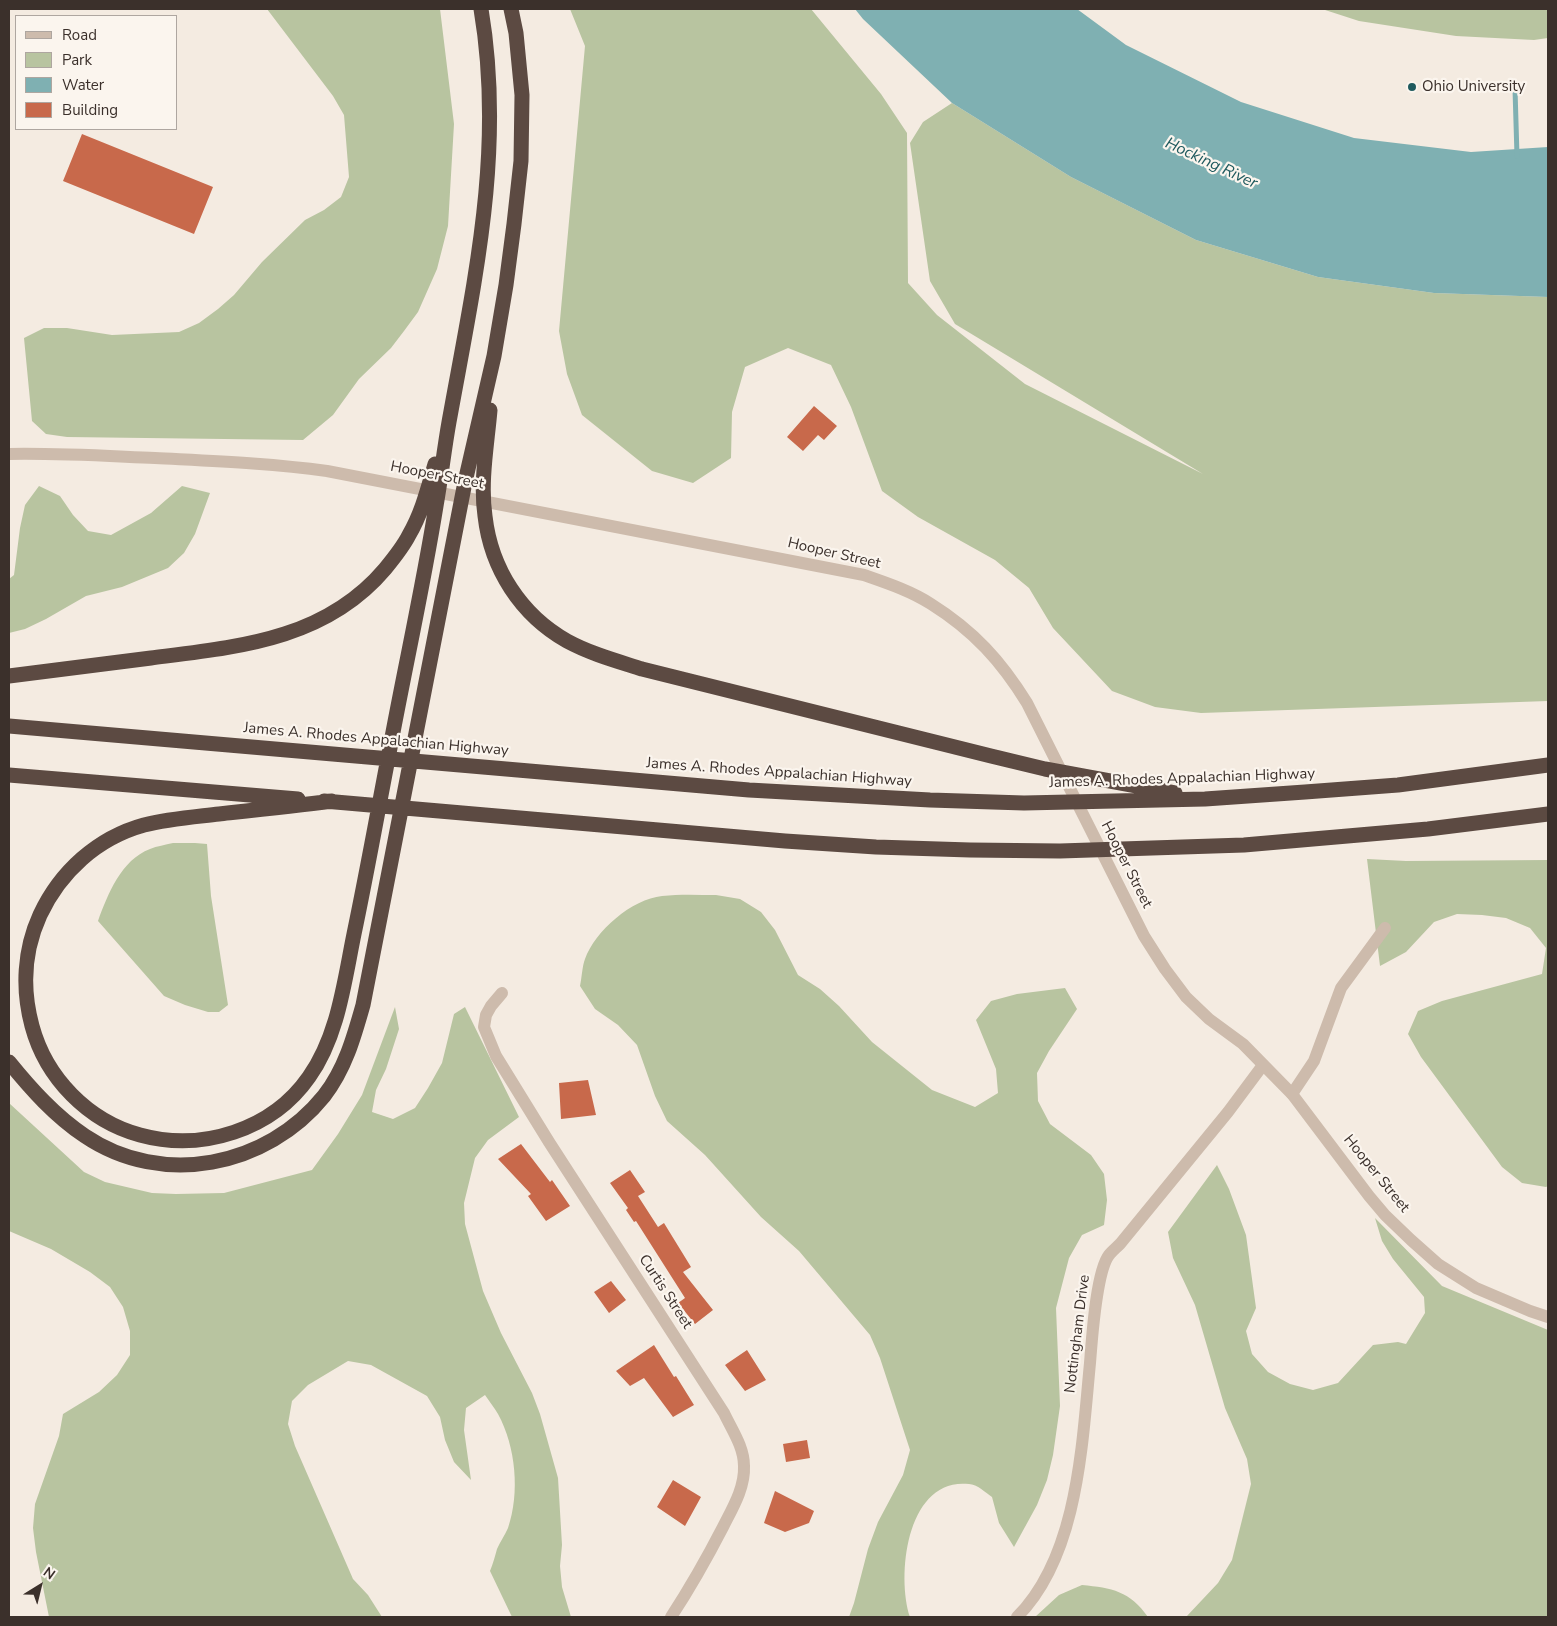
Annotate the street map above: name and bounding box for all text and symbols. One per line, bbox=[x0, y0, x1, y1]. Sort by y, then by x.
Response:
legend bbox=[15, 15, 178, 130]
text: Road bbox=[62, 25, 97, 45]
text: Park bbox=[62, 50, 92, 70]
text: Water bbox=[62, 75, 104, 95]
place label: Ohio University bbox=[1422, 78, 1525, 96]
marker: Ohio University bbox=[1406, 81, 1418, 93]
text: Building bbox=[62, 100, 118, 120]
water label: Hocking River bbox=[1162, 134, 1260, 194]
street label: Hooper Street bbox=[389, 458, 485, 494]
street label: Hooper Street bbox=[786, 535, 882, 573]
street label: James A. Rhodes Appalachian Highway bbox=[243, 719, 509, 761]
street label: James A. Rhodes Appalachian Highway bbox=[646, 755, 912, 791]
street label: James A. Rhodes Appalachian Highway bbox=[1049, 765, 1315, 793]
street label: Hooper Street bbox=[1096, 819, 1156, 911]
street label: Hooper Street bbox=[1339, 1131, 1413, 1217]
street label: Curtis Street bbox=[634, 1252, 696, 1332]
street label: Nottingham Drive bbox=[1062, 1274, 1094, 1394]
north arrow bbox=[15, 1561, 65, 1611]
text: N bbox=[39, 1563, 59, 1584]

